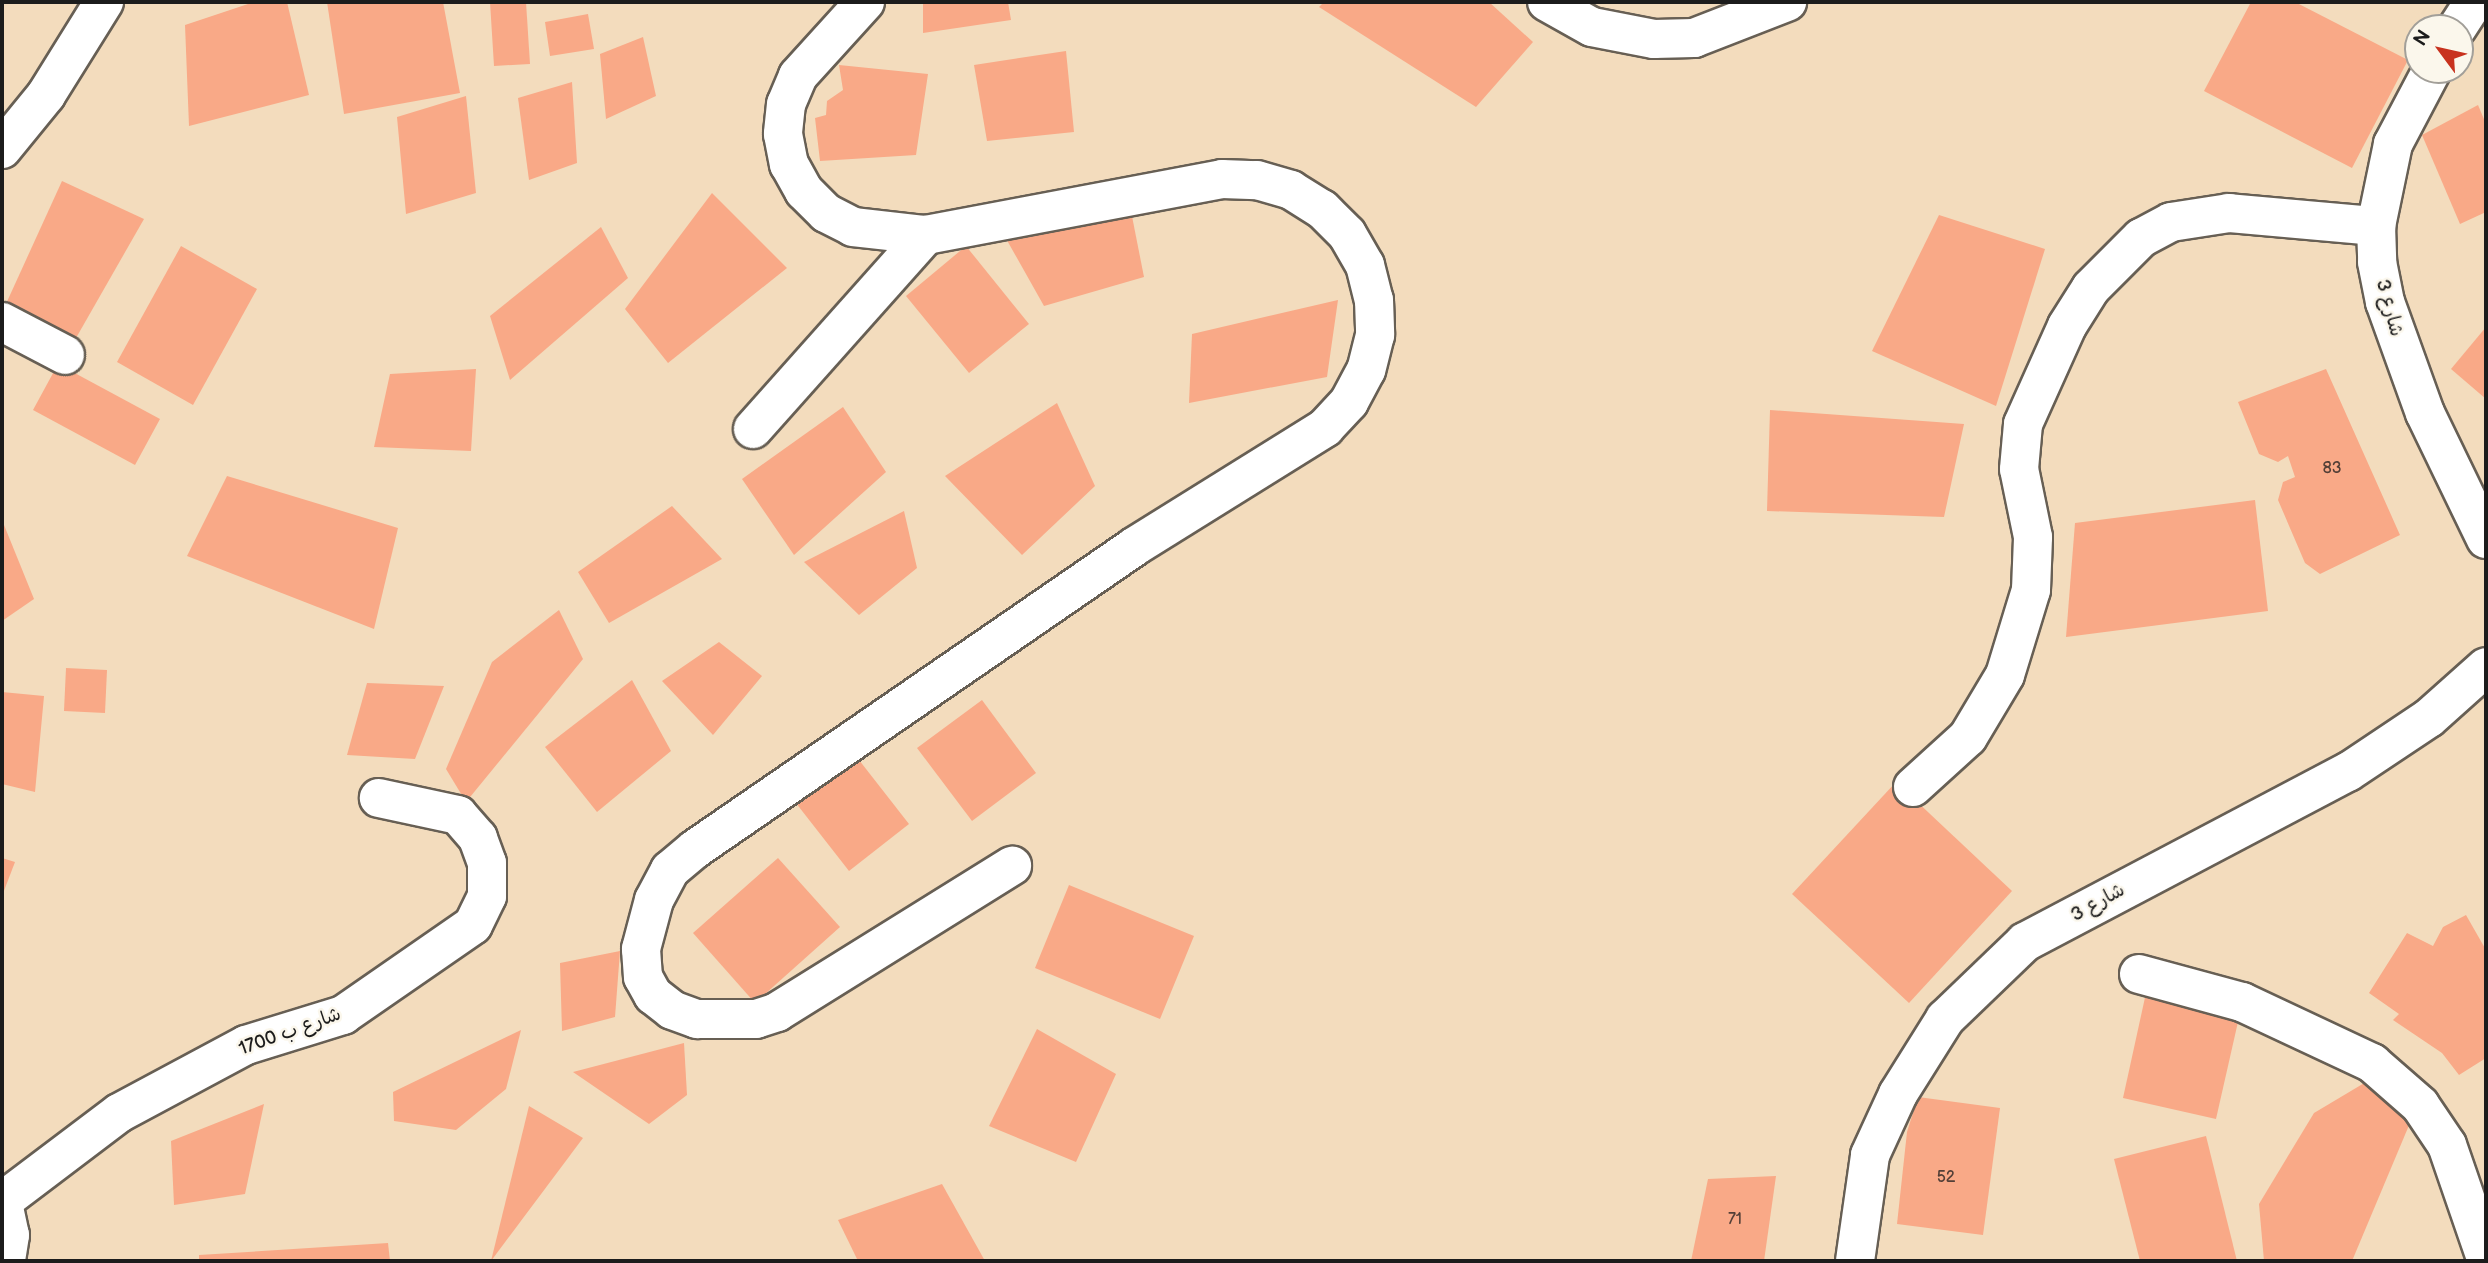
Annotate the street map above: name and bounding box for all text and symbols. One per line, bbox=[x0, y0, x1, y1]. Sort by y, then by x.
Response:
north arrow bbox=[2404, 14, 2474, 84]
text: N bbox=[2409, 26, 2436, 51]
street label: شارع 3 bbox=[2370, 277, 2408, 339]
house number: 83 bbox=[2322, 459, 2342, 479]
street label: شارع 3 bbox=[2067, 879, 2129, 927]
street label: شارع ب 1700 bbox=[236, 1003, 344, 1061]
house number: 52 bbox=[1937, 1168, 1955, 1188]
house number: 71 bbox=[1728, 1210, 1742, 1230]

